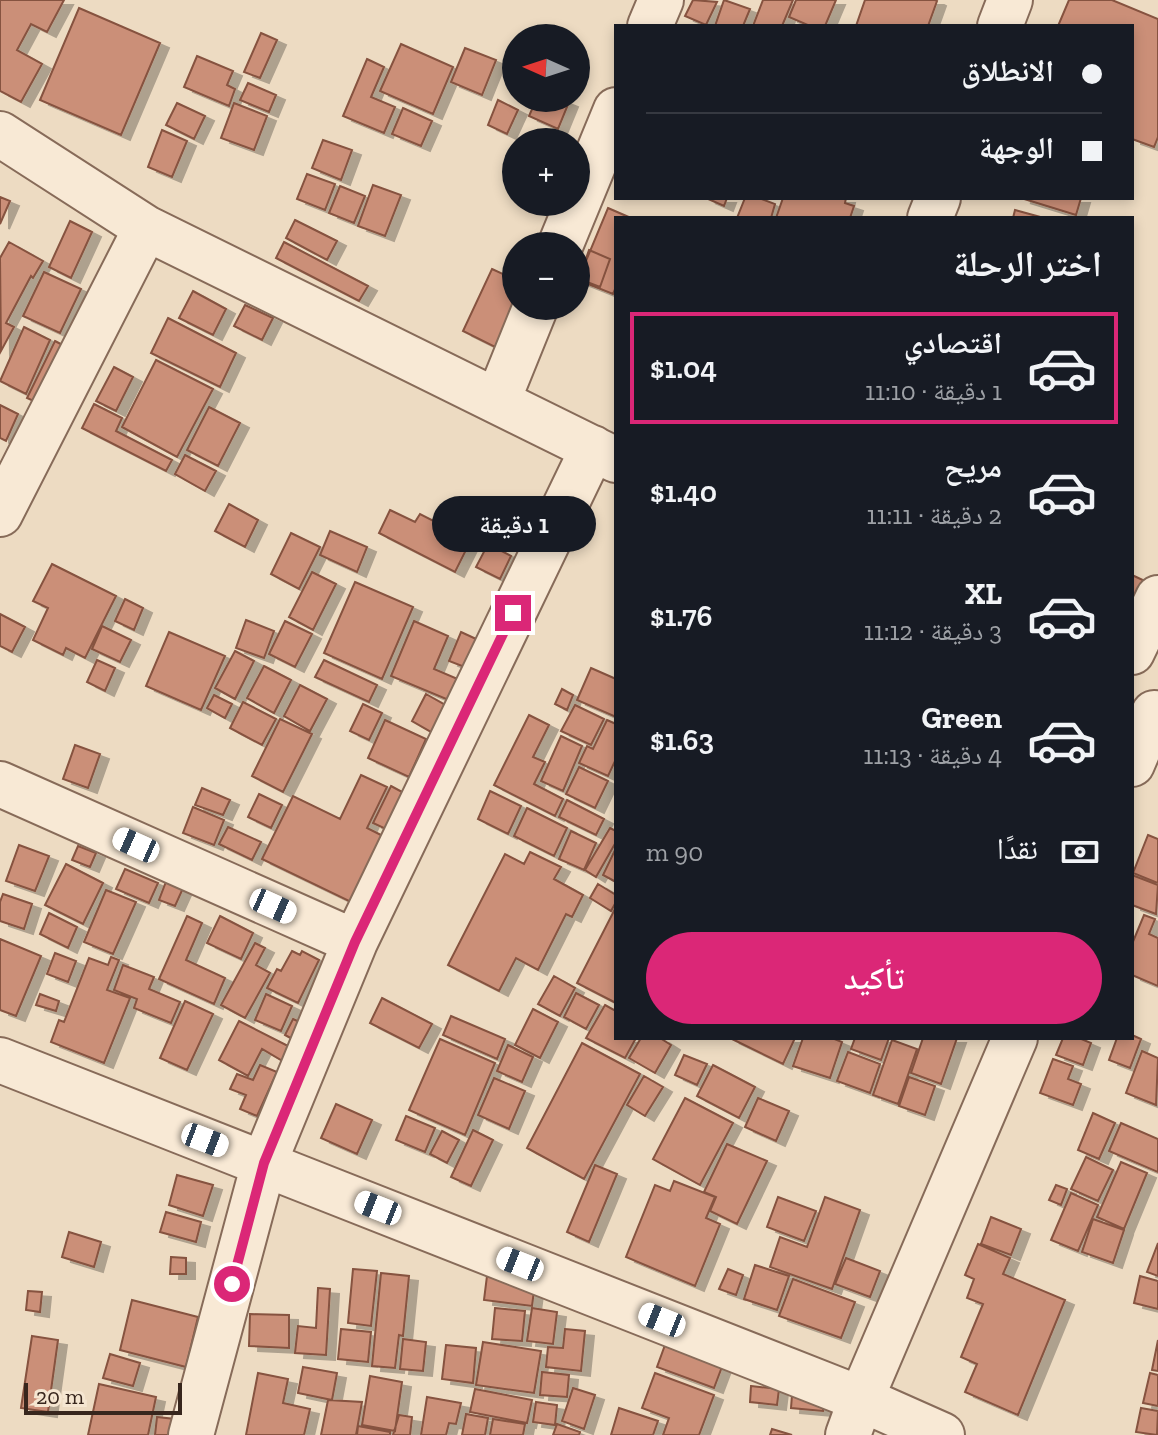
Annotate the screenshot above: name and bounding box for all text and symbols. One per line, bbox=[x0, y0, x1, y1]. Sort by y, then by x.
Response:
north arrow bbox=[502, 24, 590, 112]
map controls bbox=[502, 24, 590, 320]
text: الانطلاق bbox=[961, 53, 1054, 89]
button: + bbox=[502, 128, 590, 216]
text: الوجهة bbox=[979, 130, 1054, 166]
button: − bbox=[502, 232, 590, 320]
text: اختر الرحلة bbox=[953, 242, 1102, 285]
text: اقتصادي bbox=[904, 325, 1002, 361]
icon: car bbox=[1026, 332, 1098, 404]
text: $1.04 bbox=[650, 350, 717, 386]
text: 1 دقيقة · 11:10 bbox=[865, 375, 1002, 407]
text: مريح bbox=[944, 449, 1002, 485]
icon: car bbox=[1026, 456, 1098, 528]
text: $1.40 bbox=[650, 474, 717, 510]
callout: 1 دقيقة bbox=[431, 497, 595, 553]
text: 2 دقيقة · 11:11 bbox=[866, 499, 1002, 531]
text: 1 دقيقة bbox=[479, 508, 549, 540]
text: XL bbox=[965, 576, 1002, 612]
icon: car bbox=[1026, 580, 1098, 652]
route end bbox=[495, 595, 531, 631]
text: $1.76 bbox=[650, 598, 713, 634]
text: 3 دقيقة · 11:12 bbox=[864, 615, 1002, 647]
text: Green bbox=[922, 700, 1002, 736]
icon: car bbox=[1026, 704, 1098, 776]
text: $1.63 bbox=[650, 722, 714, 758]
text: 4 دقيقة · 11:13 bbox=[863, 739, 1002, 771]
car bbox=[109, 824, 163, 866]
icon: cash bbox=[1058, 830, 1102, 874]
text: نقدًا bbox=[997, 831, 1038, 867]
text: 90 m bbox=[646, 836, 703, 868]
car bbox=[246, 885, 300, 927]
button: تأكيد bbox=[646, 932, 1102, 1024]
car bbox=[178, 1120, 232, 1160]
car bbox=[351, 1188, 405, 1228]
car bbox=[493, 1244, 547, 1284]
route start bbox=[214, 1266, 250, 1302]
car bbox=[635, 1300, 689, 1340]
scale bar bbox=[24, 1379, 182, 1415]
text: 20 m bbox=[36, 1383, 84, 1410]

